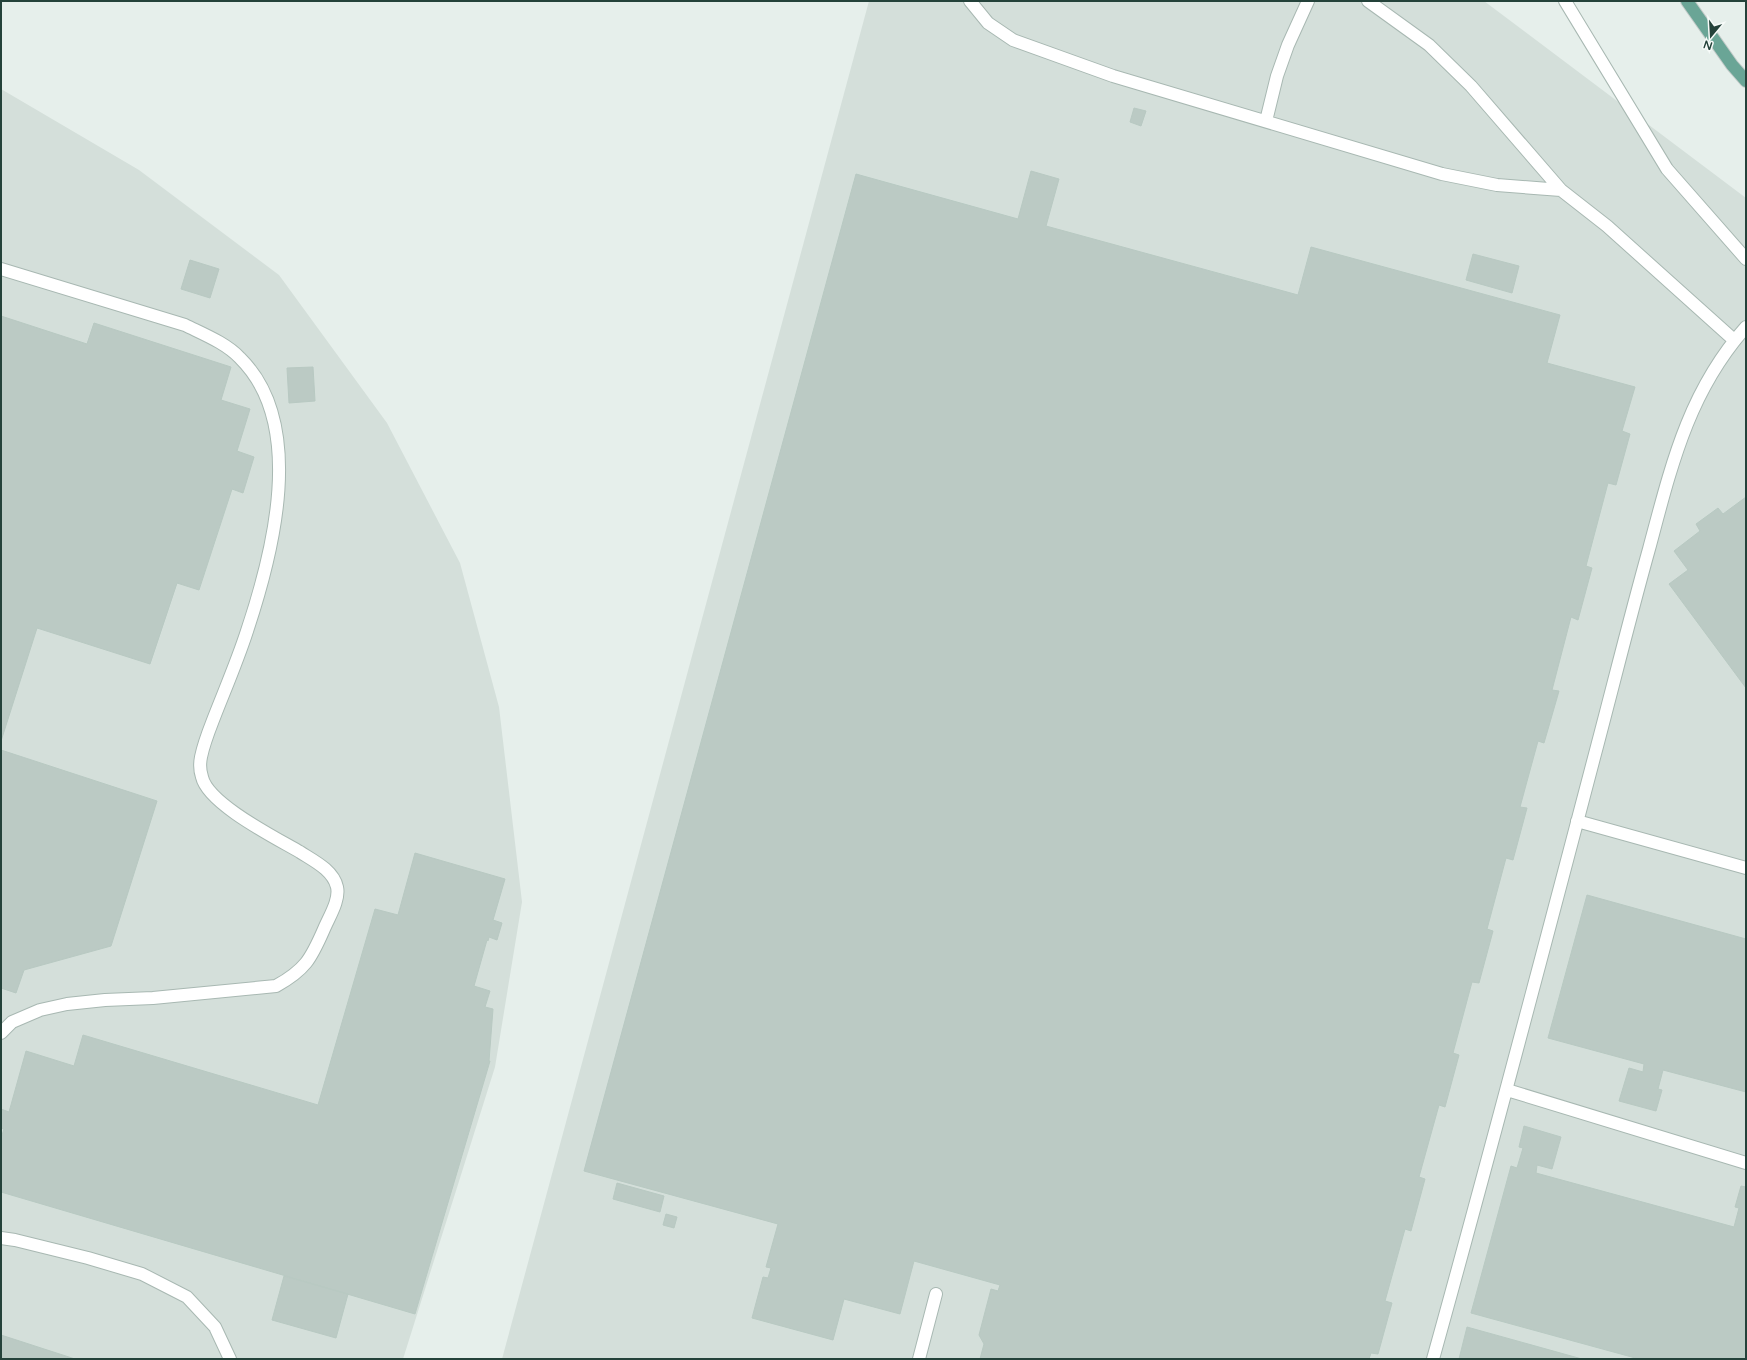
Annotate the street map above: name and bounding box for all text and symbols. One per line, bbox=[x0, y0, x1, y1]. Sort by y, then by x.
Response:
north arrow bbox=[1691, 16, 1731, 56]
text: N bbox=[1702, 37, 1714, 53]

